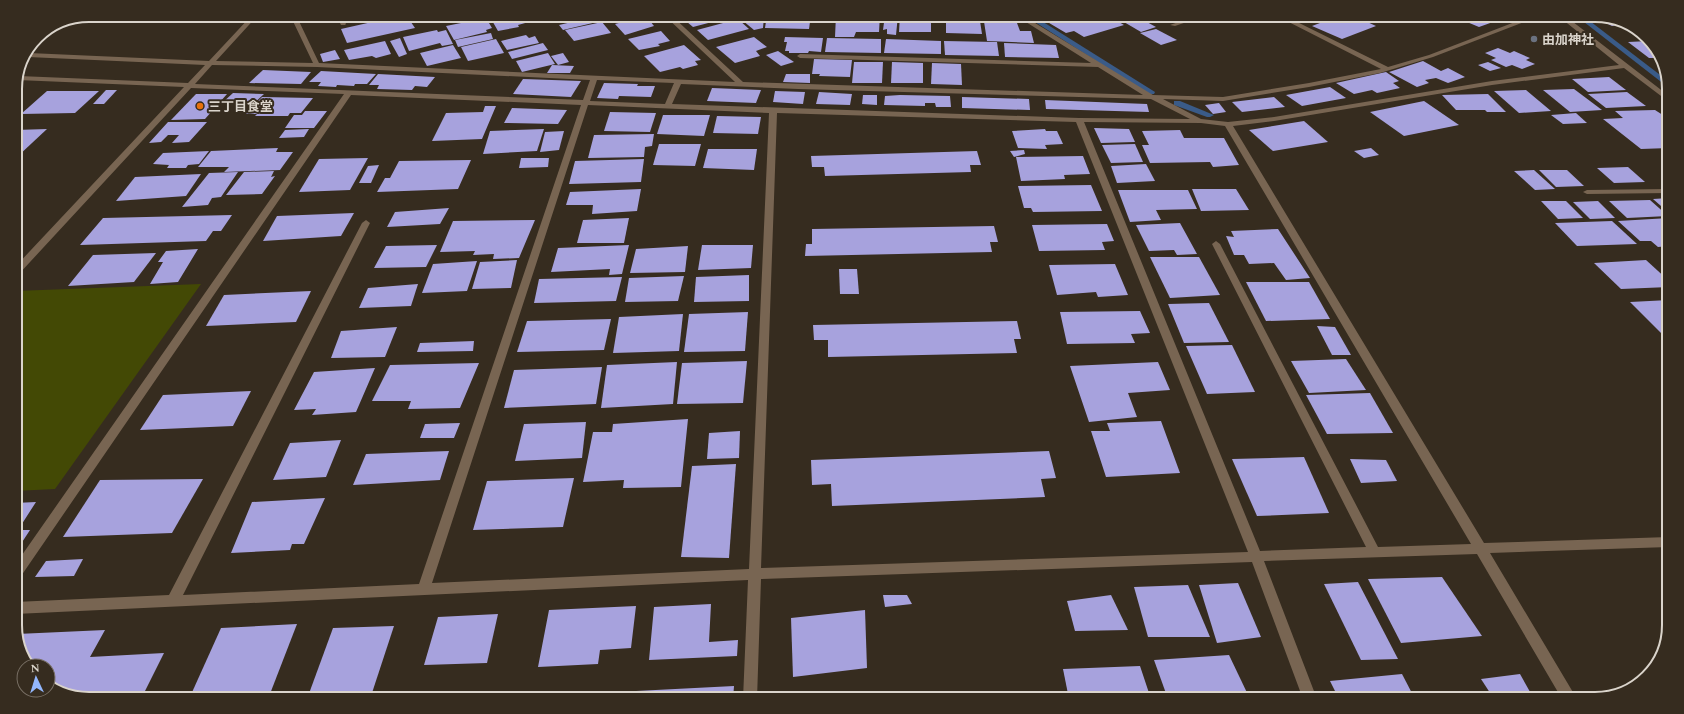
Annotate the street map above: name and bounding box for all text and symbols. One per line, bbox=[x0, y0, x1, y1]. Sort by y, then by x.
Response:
place label: 由加神社 bbox=[1542, 30, 1594, 50]
marker: 由加神社 bbox=[1529, 34, 1539, 44]
place label: 三丁目食堂 bbox=[208, 97, 273, 117]
marker: 三丁目食堂 bbox=[195, 101, 205, 111]
north arrow bbox=[16, 658, 56, 698]
text: N bbox=[30, 660, 40, 677]

